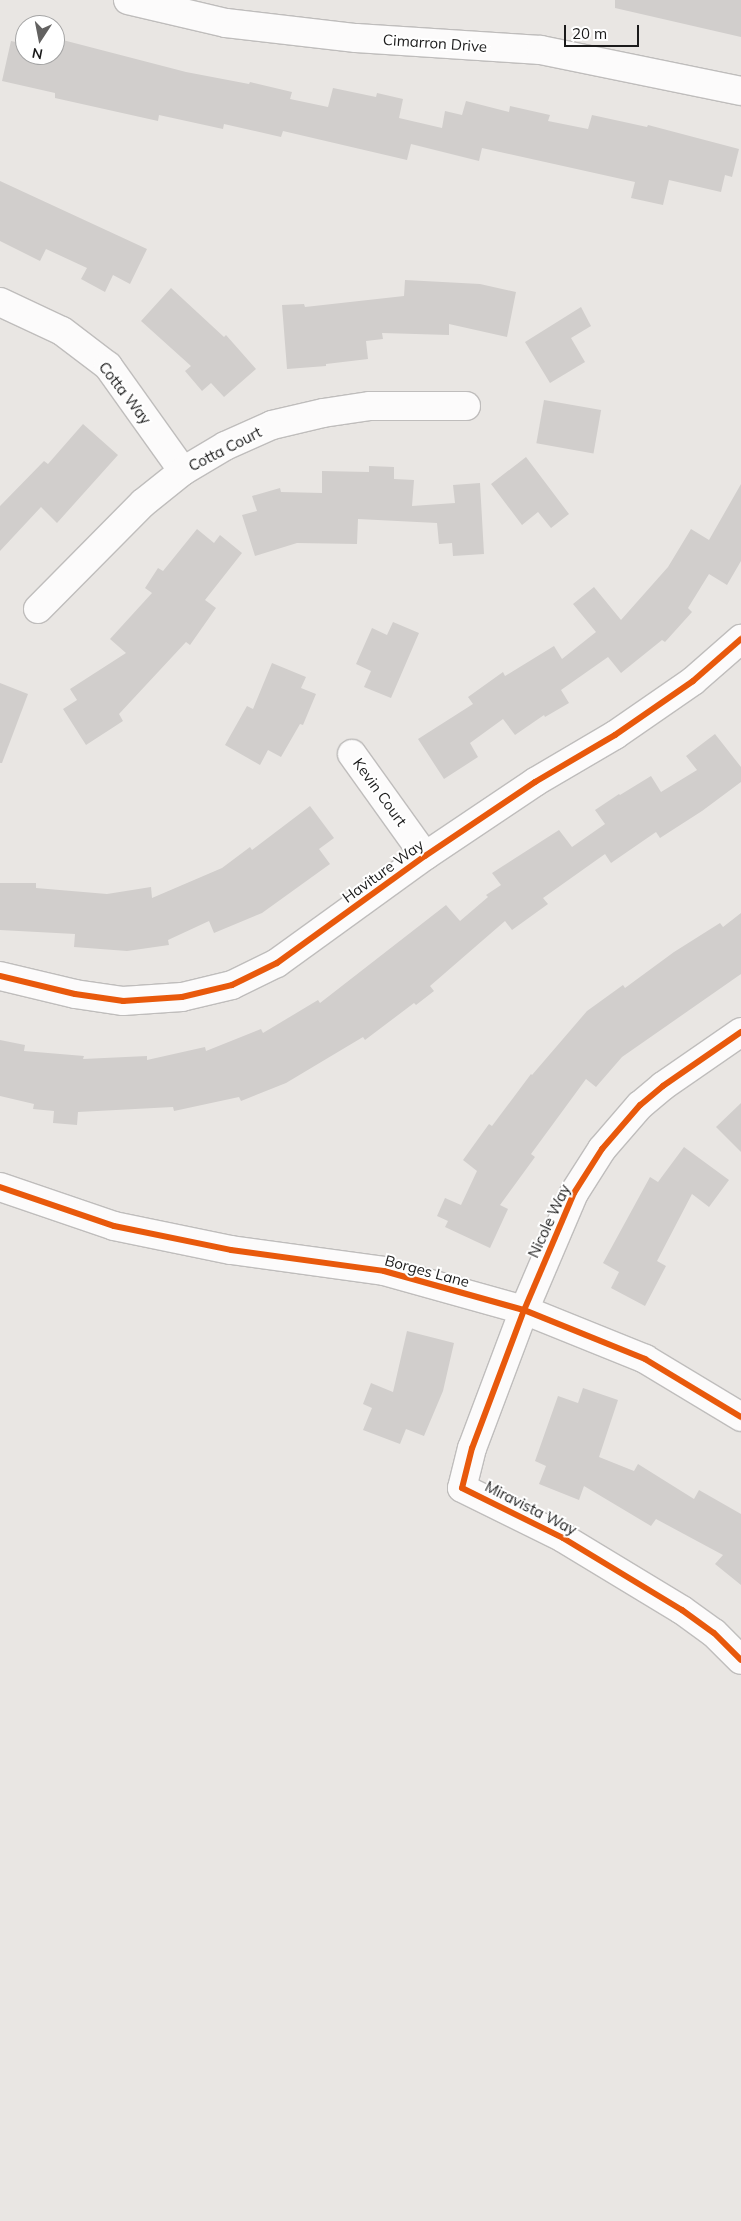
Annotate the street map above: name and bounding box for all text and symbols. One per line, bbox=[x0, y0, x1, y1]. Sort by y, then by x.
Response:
north arrow bbox=[15, 15, 65, 65]
scale bar bbox=[566, 15, 641, 47]
text: 20 m bbox=[572, 24, 607, 43]
street label: Cimarron Drive bbox=[382, 30, 488, 56]
text: N bbox=[30, 44, 44, 64]
street label: Cotta Way bbox=[95, 358, 155, 428]
street label: Cotta Court bbox=[186, 423, 264, 475]
street label: Kevin Court bbox=[349, 754, 411, 830]
street label: Haviture Way bbox=[339, 836, 427, 906]
street label: Nicole Way bbox=[524, 1181, 574, 1261]
street label: Borges Lane bbox=[383, 1251, 471, 1291]
street label: Miravista Way bbox=[482, 1477, 580, 1539]

